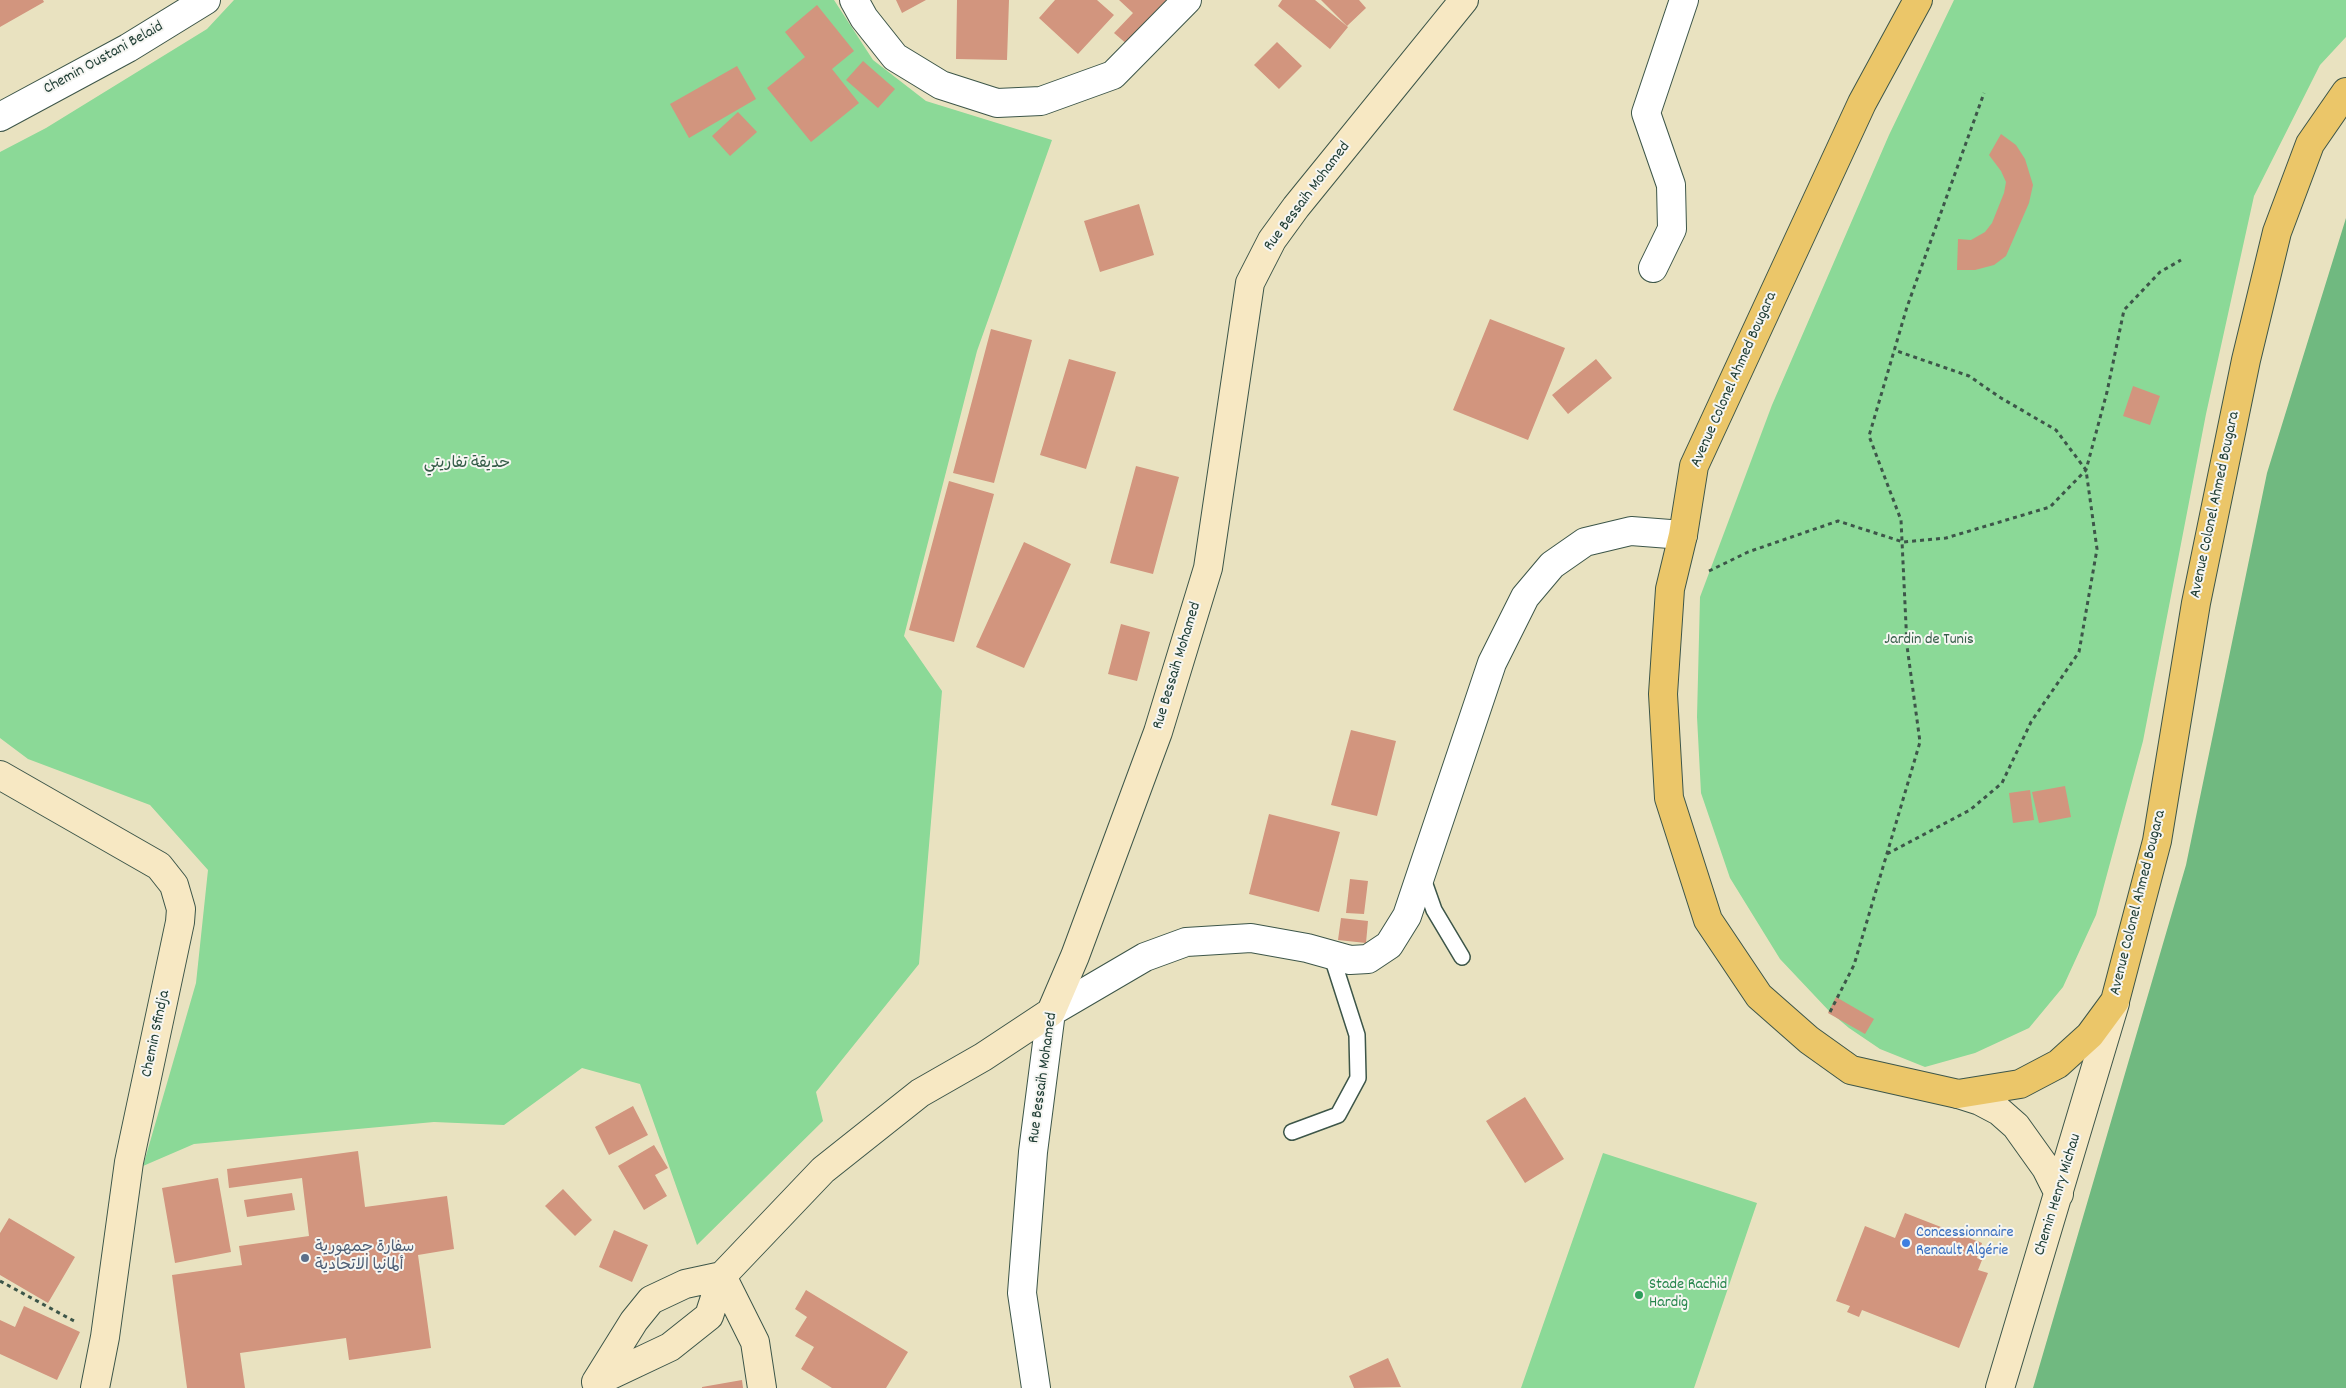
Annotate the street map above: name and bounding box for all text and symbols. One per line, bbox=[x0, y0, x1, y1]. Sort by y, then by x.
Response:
street label: Chemin Oustani Belaid bbox=[41, 18, 167, 100]
street label: Rue Bessaih Mohamed bbox=[1261, 139, 1355, 255]
street label: Avenue Colonel Ahmed Bougara bbox=[1688, 289, 1782, 471]
street label: Avenue Colonel Ahmed Bougara bbox=[2187, 410, 2245, 600]
park label: حديقة تفاريتي bbox=[424, 455, 510, 475]
street label: Rue Bessaih Mohamed bbox=[1150, 600, 1206, 732]
park label: Jardin de Tunis bbox=[1884, 631, 1974, 651]
street label: Avenue Colonel Ahmed Bougara bbox=[2107, 808, 2171, 998]
street label: Chemin Sfindja bbox=[138, 989, 176, 1079]
street label: Rue Bessaih Mohamed bbox=[1025, 1011, 1063, 1145]
street label: Chemin Henry Michau bbox=[2031, 1132, 2087, 1258]
place label: Concessionnaire Renault Algérie bbox=[1916, 1224, 2014, 1262]
marker: Concessionnaire Renault Algérie bbox=[1900, 1237, 1912, 1249]
place label: سفارة جمهورية ألمانيا الاتحادية bbox=[315, 1239, 414, 1277]
marker: سفارة جمهورية ألمانيا الاتحادية bbox=[299, 1252, 311, 1264]
place label: Stade Rachid Hardig bbox=[1649, 1276, 1727, 1314]
marker: Stade Rachid Hardig bbox=[1633, 1289, 1645, 1301]

